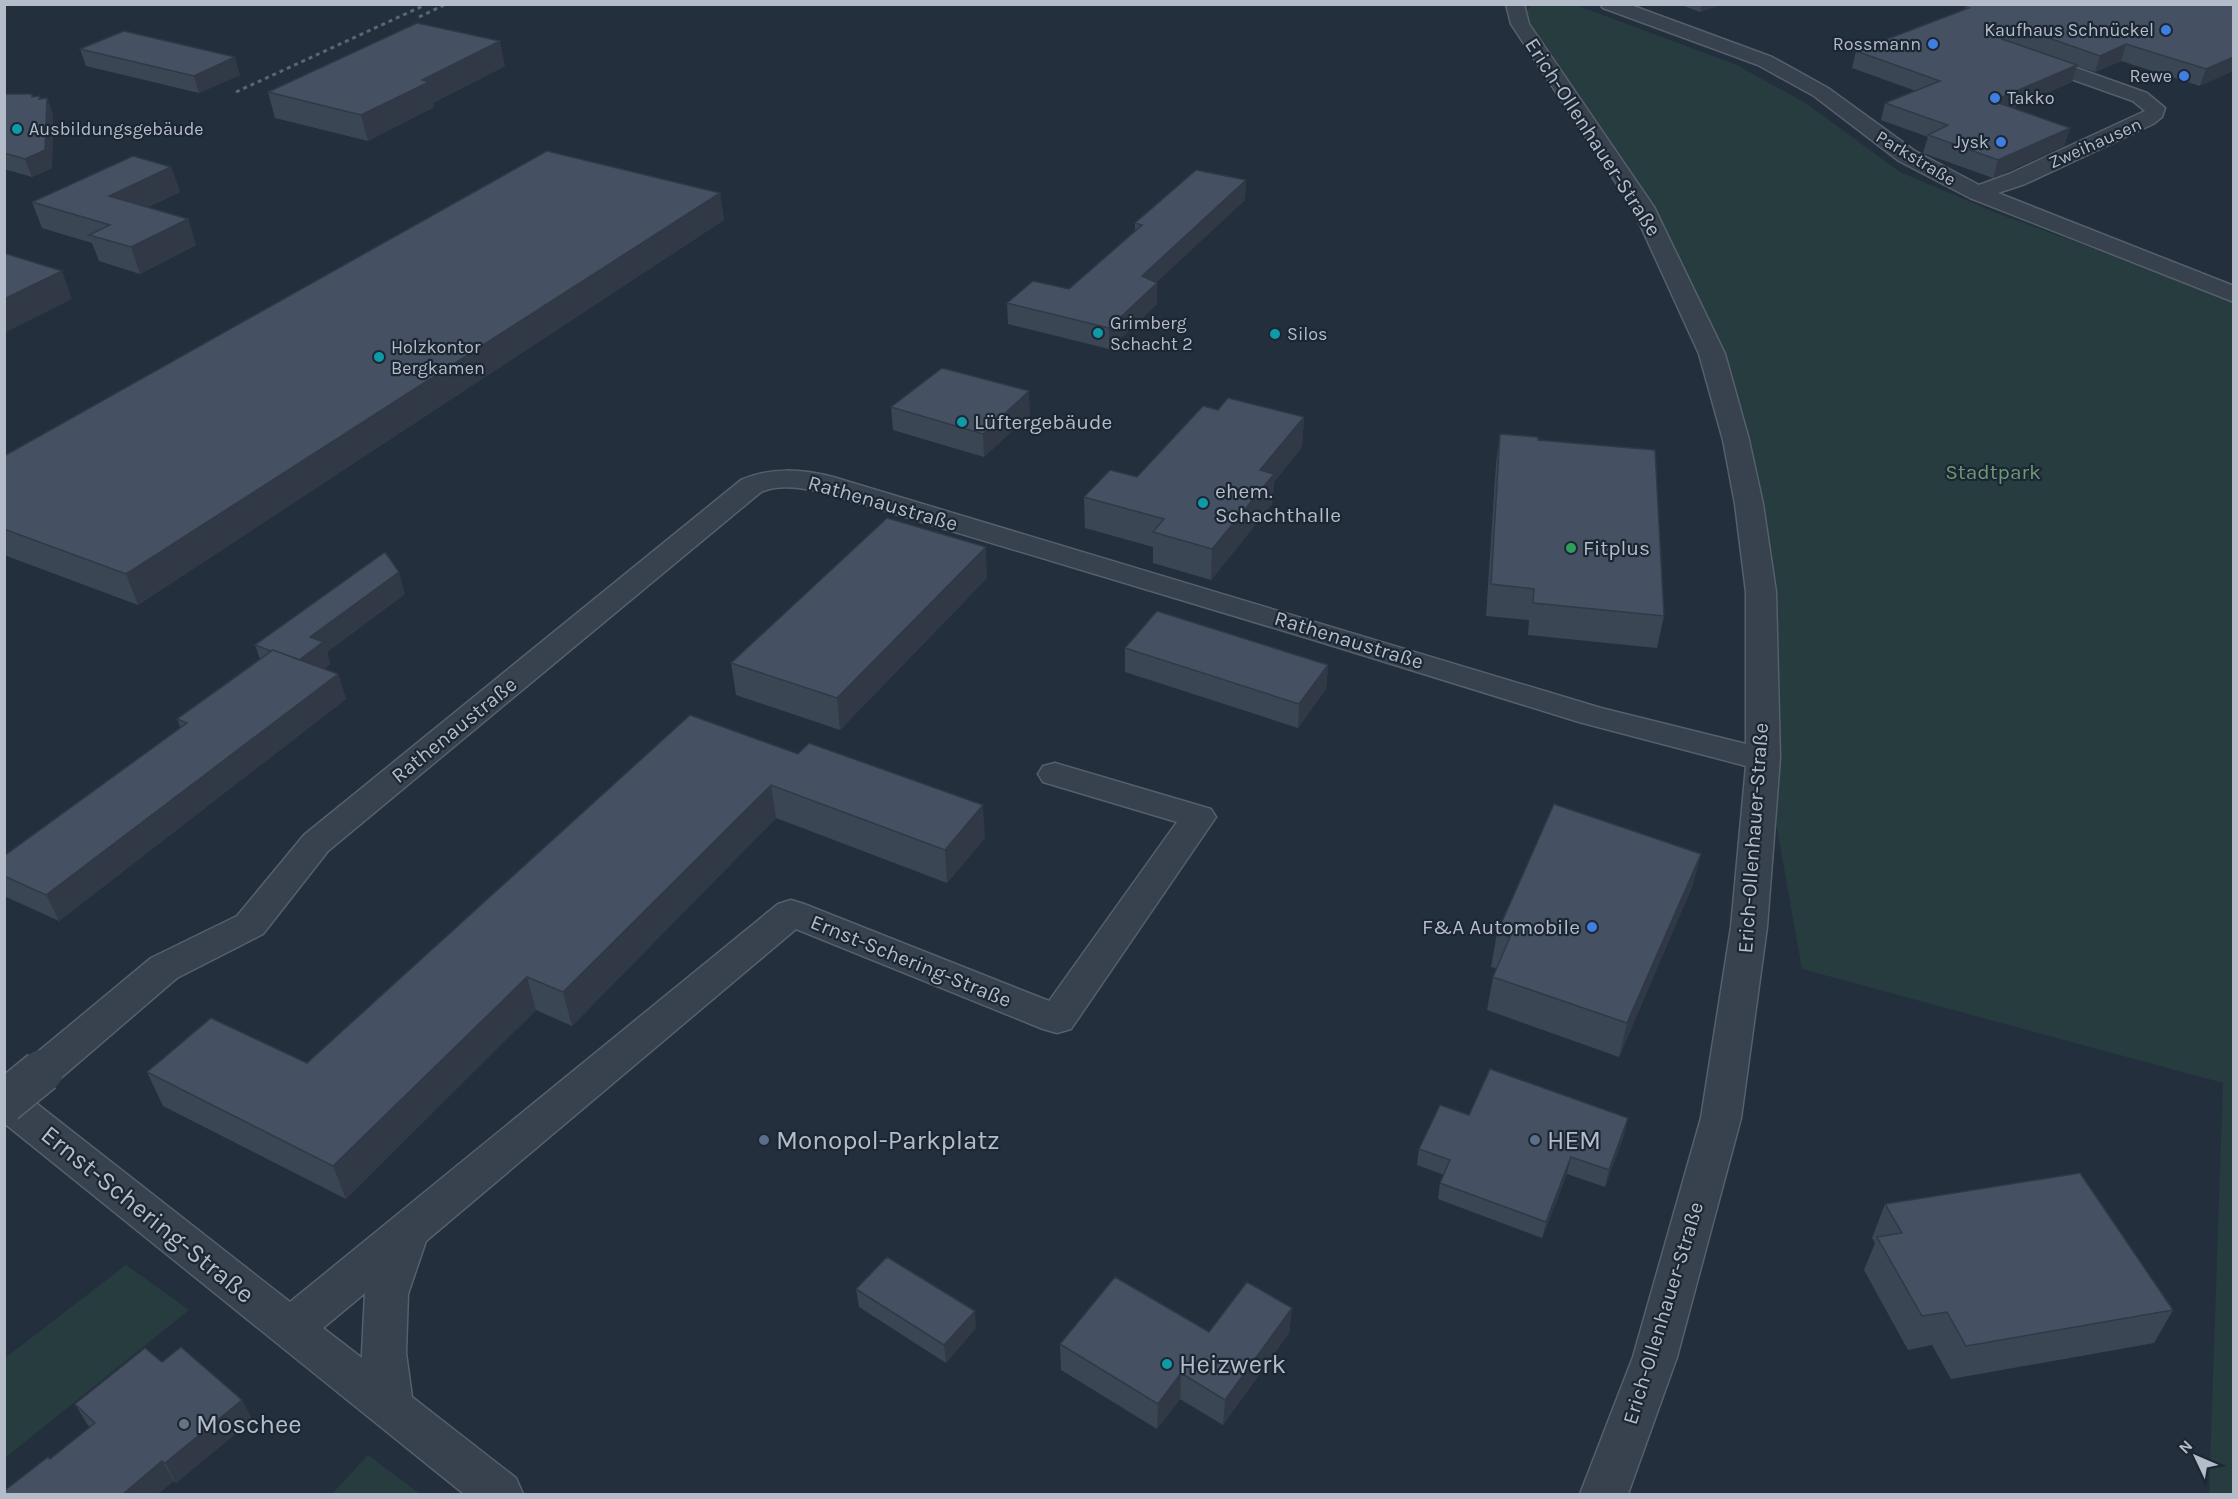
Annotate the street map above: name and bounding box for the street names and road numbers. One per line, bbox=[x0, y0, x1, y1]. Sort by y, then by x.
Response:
street label: Erich-Ollenhauer-Straße bbox=[1520, 33, 1666, 241]
street label: Zweihausen bbox=[2045, 113, 2145, 173]
street label: Parkstraße bbox=[1872, 126, 1960, 190]
street label: Rathenaustraße bbox=[805, 470, 961, 536]
street label: Rathenaustraße bbox=[1272, 606, 1426, 674]
street label: Rathenaustraße bbox=[386, 672, 522, 788]
street label: Erich-Ollenhauer-Straße bbox=[1733, 722, 1773, 954]
street label: Ernst-Schering-Straße bbox=[807, 910, 1015, 1012]
street label: Ernst-Schering-Straße bbox=[35, 1119, 261, 1310]
street label: Erich-Ollenhauer-Straße bbox=[1618, 1199, 1708, 1427]

